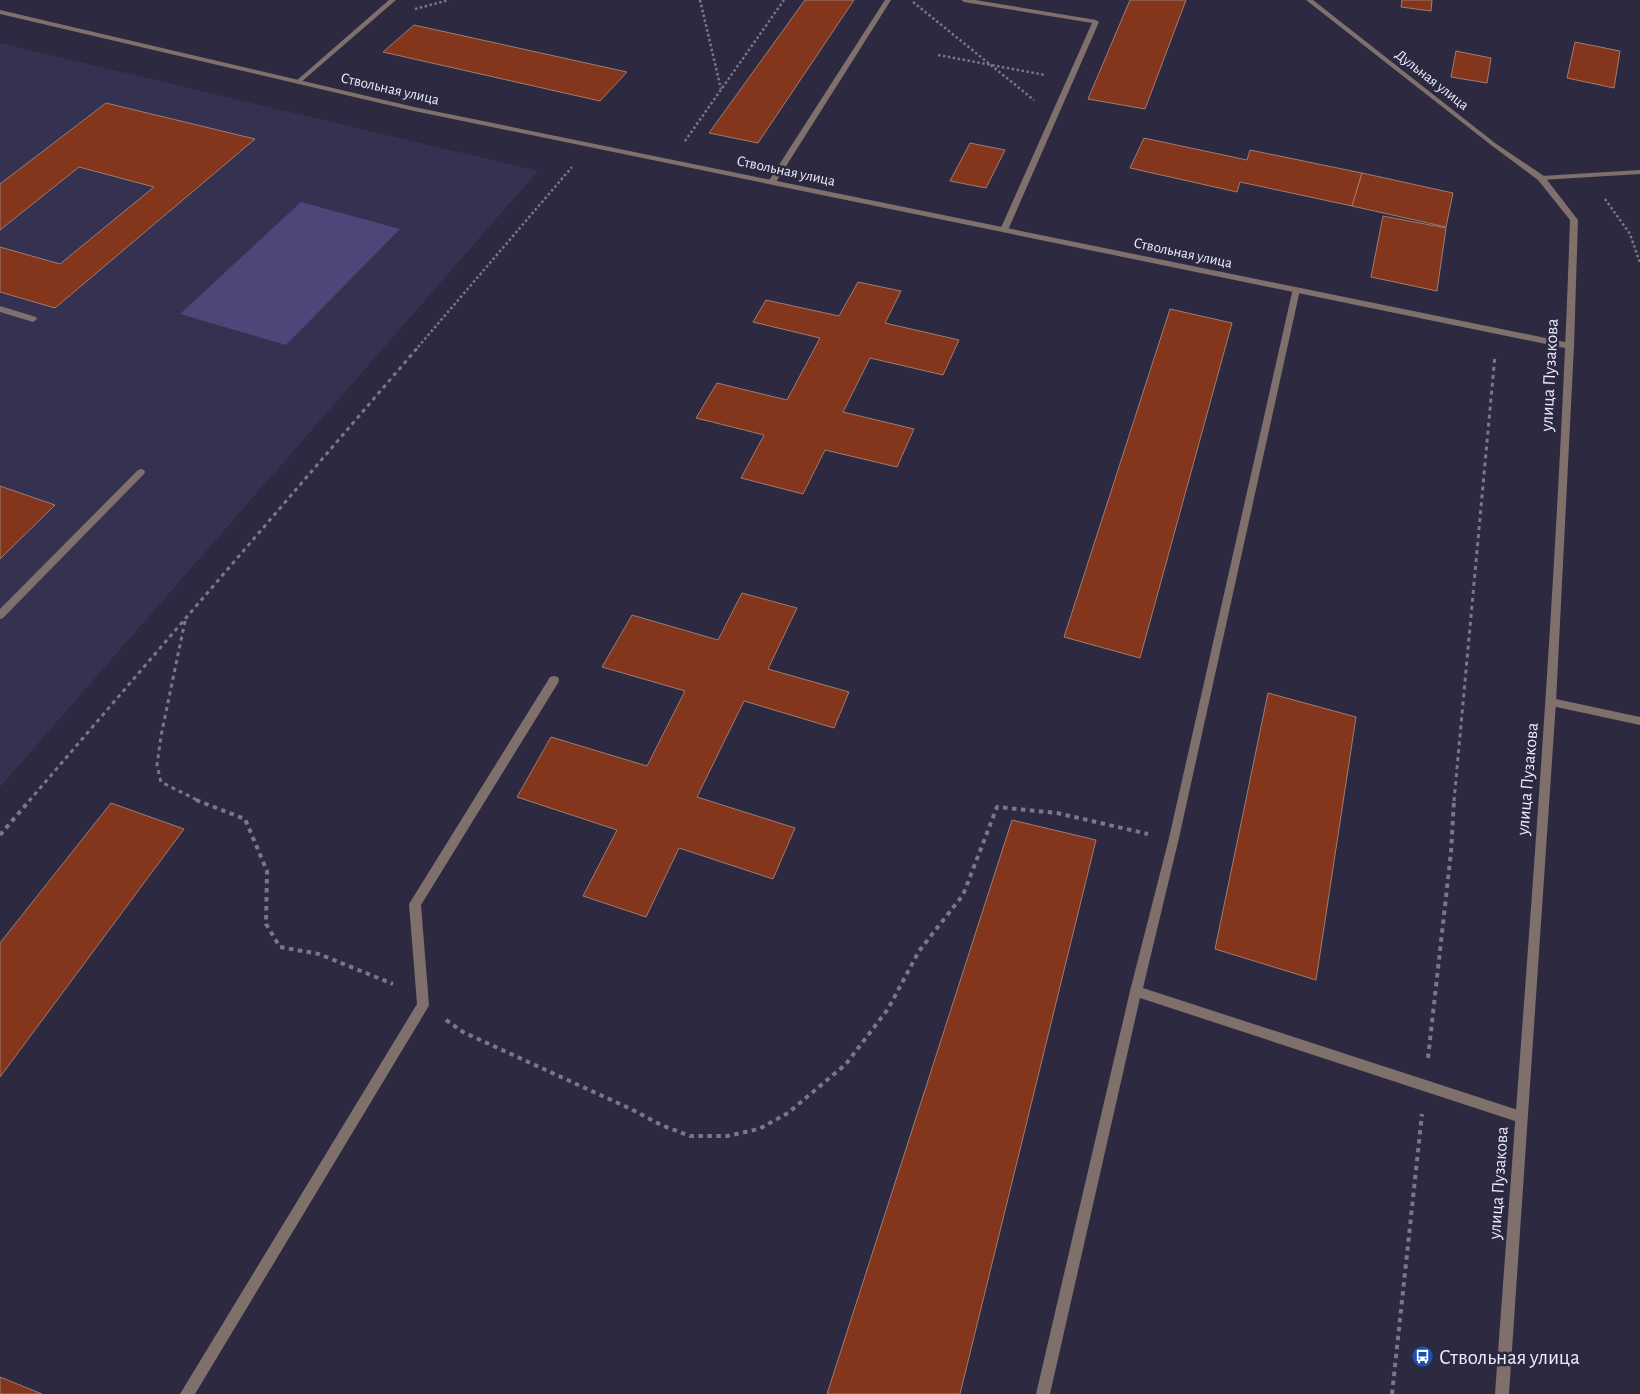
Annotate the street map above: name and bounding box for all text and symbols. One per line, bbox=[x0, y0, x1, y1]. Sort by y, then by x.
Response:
street label: Дульная улица bbox=[1393, 47, 1472, 113]
street label: Ствольная улица bbox=[339, 70, 441, 108]
street label: Ствольная улица bbox=[735, 153, 837, 189]
street label: Ствольная улица bbox=[1132, 235, 1234, 271]
street label: улица Пузакова bbox=[1538, 318, 1562, 433]
street label: улица Пузакова bbox=[1514, 722, 1542, 837]
street label: улица Пузакова bbox=[1486, 1126, 1512, 1241]
bus stop icon: Ствольная улица bbox=[1411, 1345, 1435, 1369]
place label: Ствольная улица bbox=[1439, 1347, 1580, 1368]

